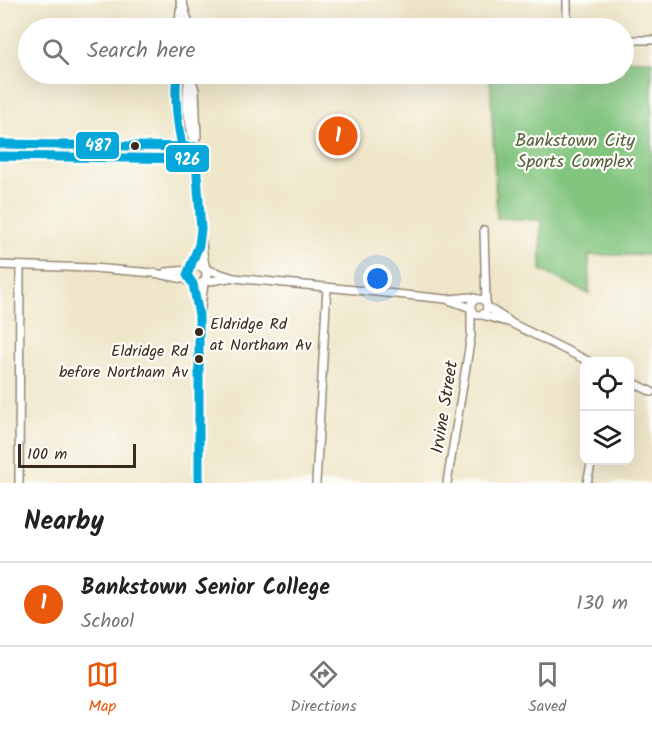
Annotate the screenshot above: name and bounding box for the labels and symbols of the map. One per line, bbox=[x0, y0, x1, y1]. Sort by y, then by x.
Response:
pin: 1 bbox=[318, 114, 358, 158]
park label: Bankstown City Sports Complex bbox=[515, 127, 636, 177]
line badge: 487 bbox=[75, 131, 120, 160]
text: 487 bbox=[85, 134, 111, 159]
unlabelled marker bbox=[129, 140, 141, 152]
line badge: 926 bbox=[165, 144, 210, 173]
text: 926 bbox=[174, 148, 200, 173]
your location bbox=[363, 264, 392, 293]
place label: Eldridge Rd at Northam Av bbox=[210, 312, 312, 358]
marker: Eldridge Rd at Northam Av bbox=[193, 326, 205, 338]
place label: Eldridge Rd before Northam Av bbox=[59, 339, 189, 385]
marker: Eldridge Rd before Northam Av bbox=[193, 353, 205, 365]
street label: Irvine Street bbox=[424, 358, 467, 456]
scale bar bbox=[18, 441, 136, 468]

